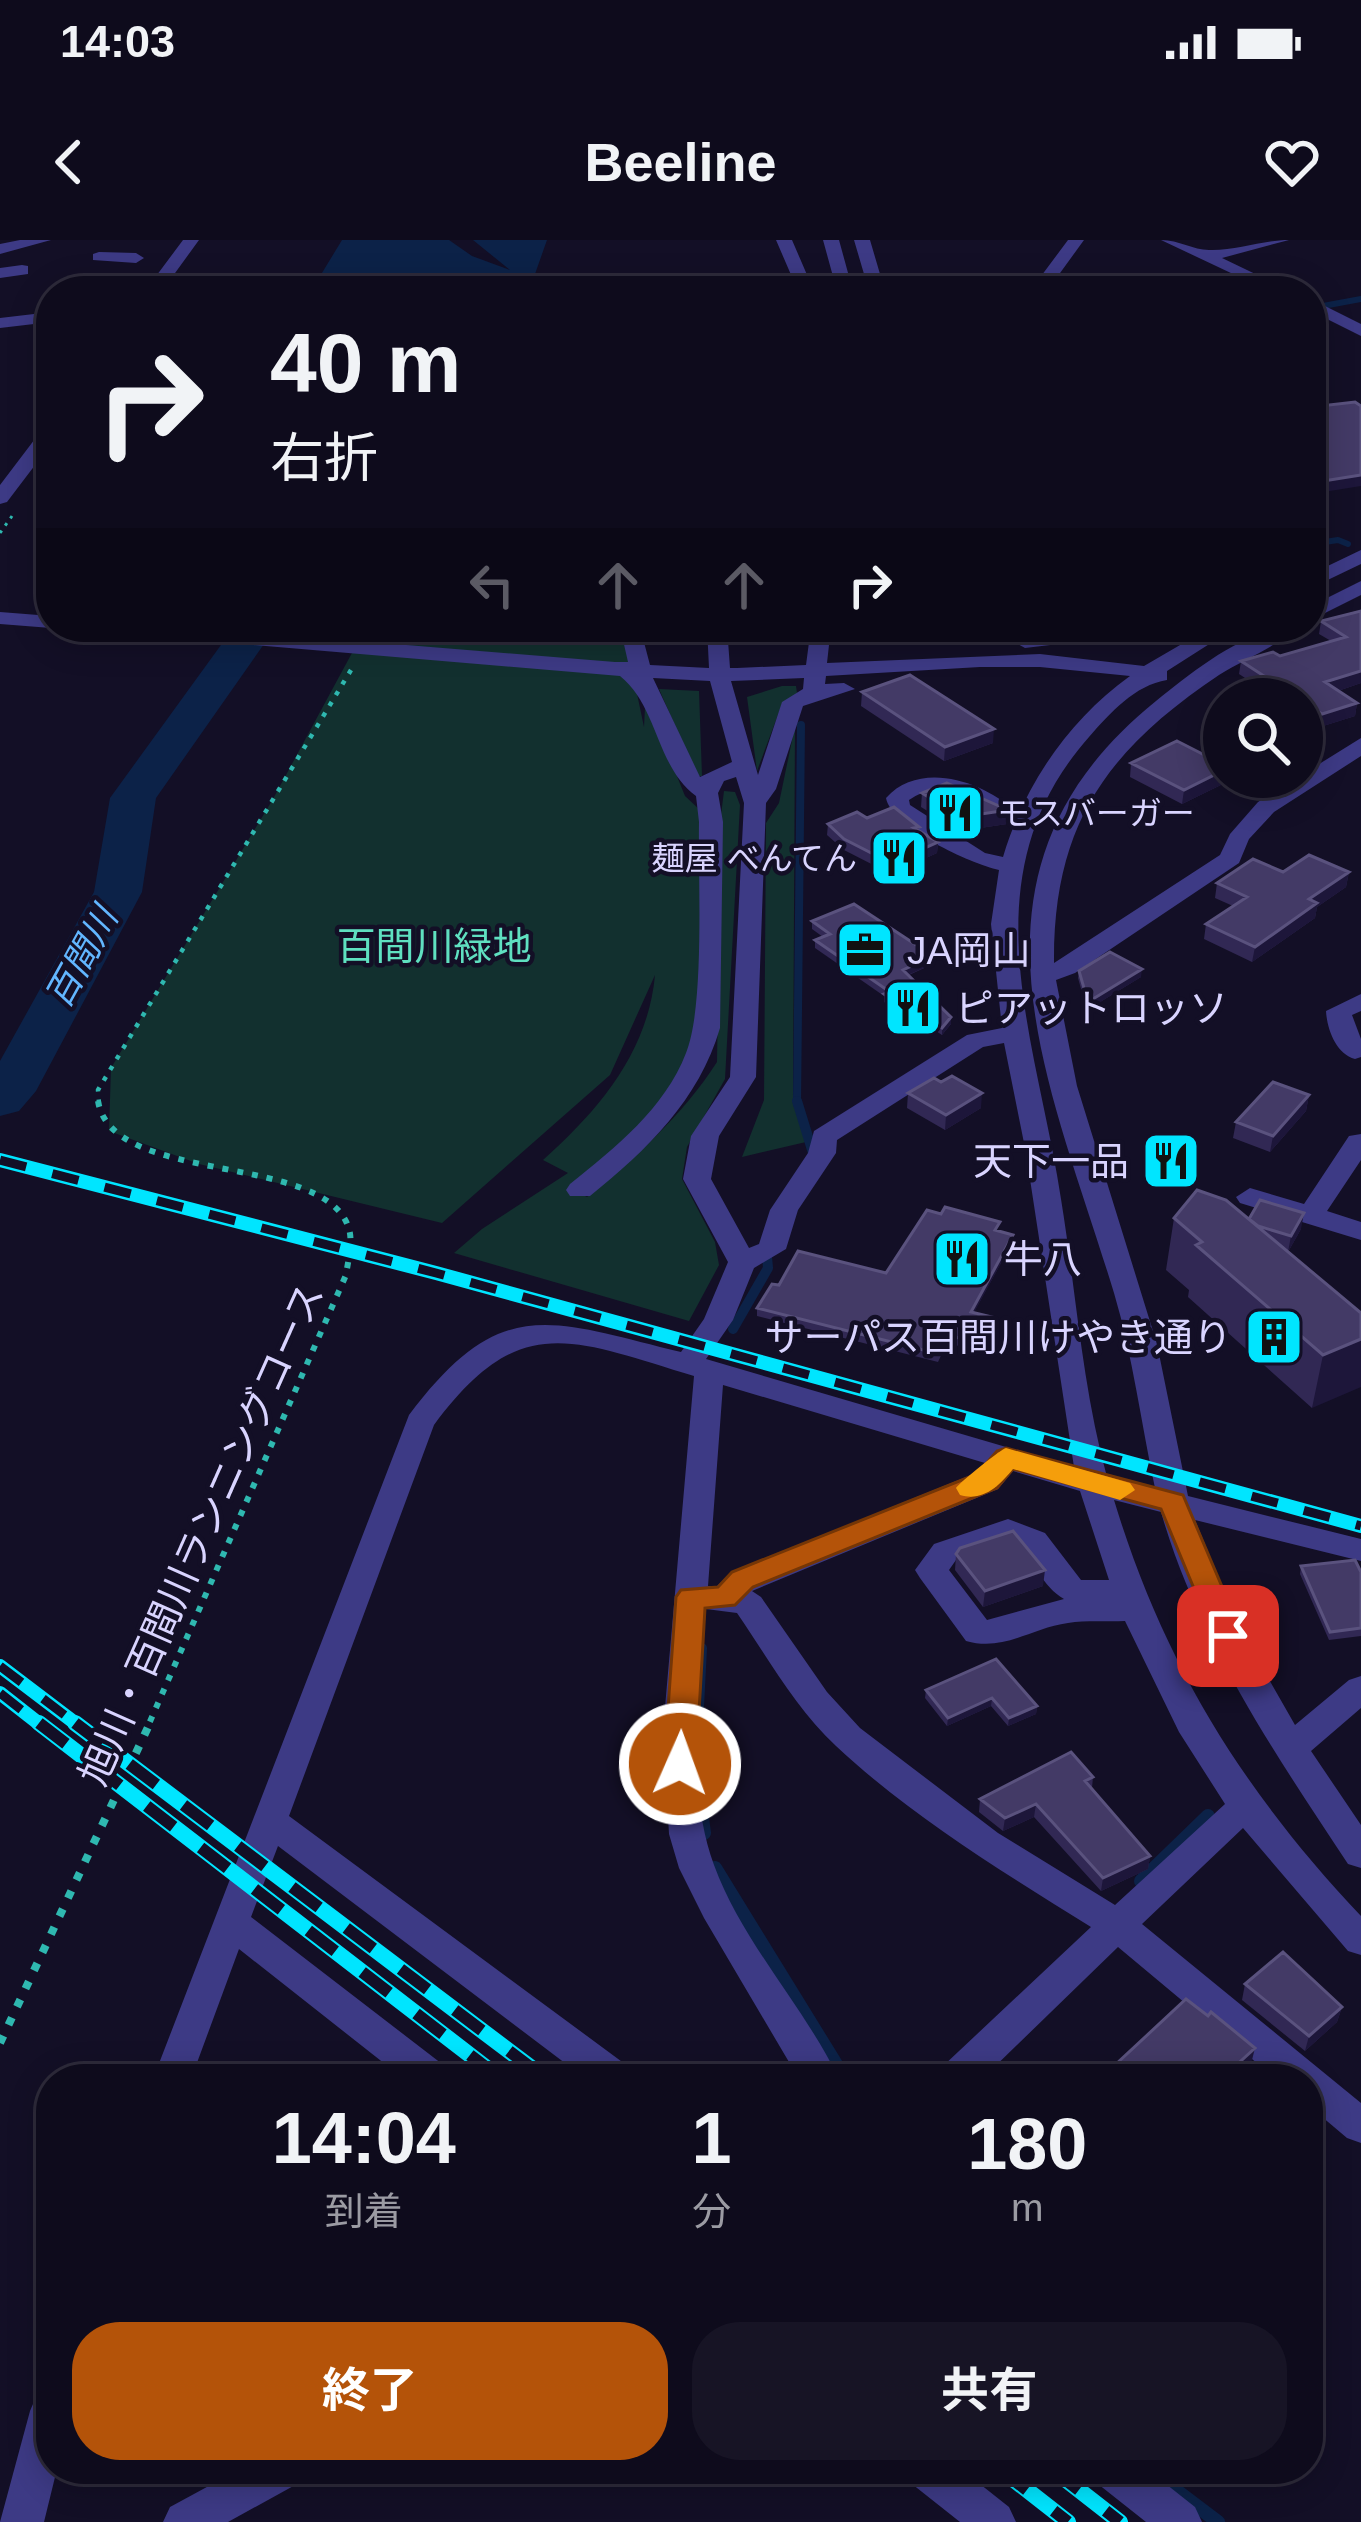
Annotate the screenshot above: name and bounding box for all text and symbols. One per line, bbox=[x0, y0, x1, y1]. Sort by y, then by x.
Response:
text: 14:03 bbox=[60, 16, 175, 67]
icon: back bbox=[36, 129, 102, 195]
icon: heart bbox=[1259, 129, 1325, 195]
text: Beeline bbox=[584, 132, 777, 192]
text: 40 m bbox=[270, 316, 461, 410]
icon: right bbox=[72, 324, 228, 480]
text: 右折 bbox=[270, 428, 378, 488]
icon: left bbox=[459, 552, 525, 618]
icon: ahead bbox=[585, 552, 651, 618]
icon: ahead bbox=[711, 552, 777, 618]
icon: right bbox=[837, 552, 903, 618]
map controls bbox=[1203, 678, 1323, 798]
button: search bbox=[1203, 678, 1323, 798]
restaurant icon: モスバーガー bbox=[924, 782, 986, 844]
place label: モスバーガー bbox=[997, 795, 1195, 832]
restaurant icon: 麺屋 べんてん bbox=[868, 827, 930, 889]
place label: 麺屋 べんてん bbox=[651, 840, 857, 877]
water label: 百間川 bbox=[37, 897, 127, 1014]
office icon: JA岡山 bbox=[834, 919, 896, 981]
park label: 百間川緑地 bbox=[336, 925, 532, 968]
place label: JA岡山 bbox=[907, 929, 1031, 972]
restaurant icon: ピアットロッソ bbox=[882, 977, 944, 1039]
place label: ピアットロッソ bbox=[955, 987, 1228, 1030]
restaurant icon: 天下一品 bbox=[1140, 1130, 1202, 1192]
place label: 天下一品 bbox=[973, 1140, 1129, 1183]
restaurant icon: 牛八 bbox=[931, 1228, 993, 1290]
place label: 牛八 bbox=[1004, 1238, 1082, 1281]
street label: 旭川・百間川ランニングコース bbox=[71, 1277, 332, 1791]
building icon: サーパス百間川けやき通り bbox=[1243, 1306, 1305, 1368]
place label: サーパス百間川けやき通り bbox=[764, 1316, 1232, 1359]
pin bbox=[1177, 1585, 1279, 1687]
icon: arrive bbox=[1195, 1603, 1261, 1669]
position arrow bbox=[617, 1701, 743, 1827]
text: 14:04 bbox=[272, 2098, 456, 2178]
text: 1 bbox=[691, 2098, 732, 2178]
text: 180 bbox=[967, 2104, 1087, 2184]
text: m bbox=[1011, 2186, 1043, 2229]
text: 到着 bbox=[325, 2190, 403, 2233]
text: 分 bbox=[692, 2190, 731, 2233]
button: 終了 bbox=[72, 2322, 668, 2460]
button: 共有 bbox=[692, 2322, 1287, 2460]

